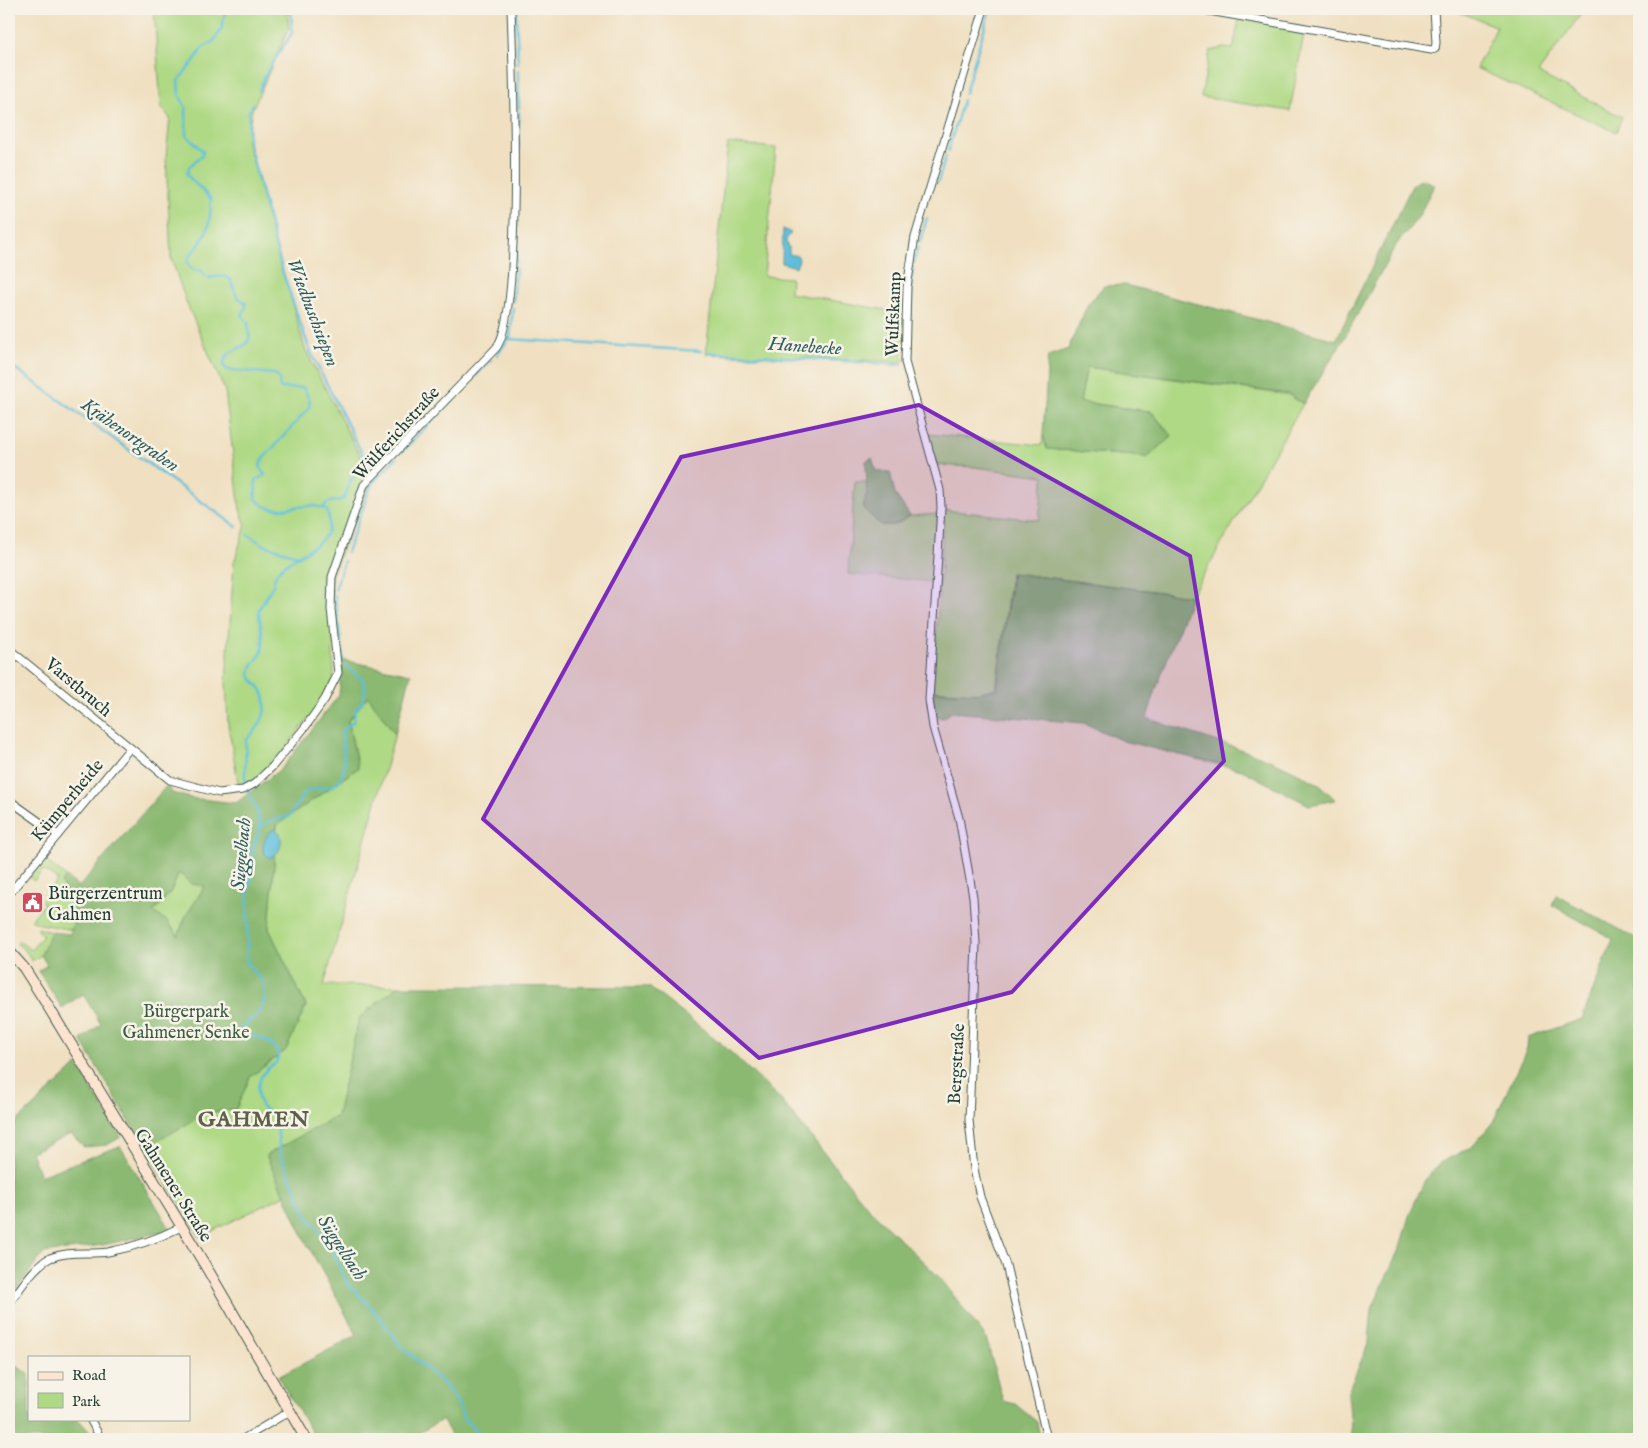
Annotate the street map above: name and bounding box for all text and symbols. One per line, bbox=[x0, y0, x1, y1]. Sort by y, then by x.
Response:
water label: Wiedbuschsiepen bbox=[281, 255, 344, 370]
street label: Wulfskamp bbox=[882, 271, 907, 357]
water label: Hanebecke bbox=[766, 332, 843, 362]
street label: Wülferichstraße bbox=[349, 382, 446, 486]
water label: Krähenortgraben bbox=[75, 392, 184, 478]
street label: Varstbruch bbox=[39, 653, 117, 723]
street label: Kümperheide bbox=[27, 755, 109, 847]
water label: Süggelbach bbox=[227, 817, 257, 892]
place label: Bürgerzentrum Gahmen bbox=[48, 883, 163, 927]
public building icon: Bürgerzentrum Gahmen bbox=[20, 891, 44, 915]
park label: Bürgerpark Gahmener Senke bbox=[122, 1001, 250, 1045]
street label: Bergstraße bbox=[944, 1023, 971, 1105]
district label: GAHMEN bbox=[198, 1106, 310, 1134]
street label: Gahmener Straße bbox=[129, 1125, 217, 1247]
water label: Süggelbach bbox=[311, 1211, 371, 1285]
legend bbox=[28, 1356, 190, 1420]
text: Road bbox=[72, 1366, 107, 1385]
text: Park bbox=[72, 1392, 102, 1411]

